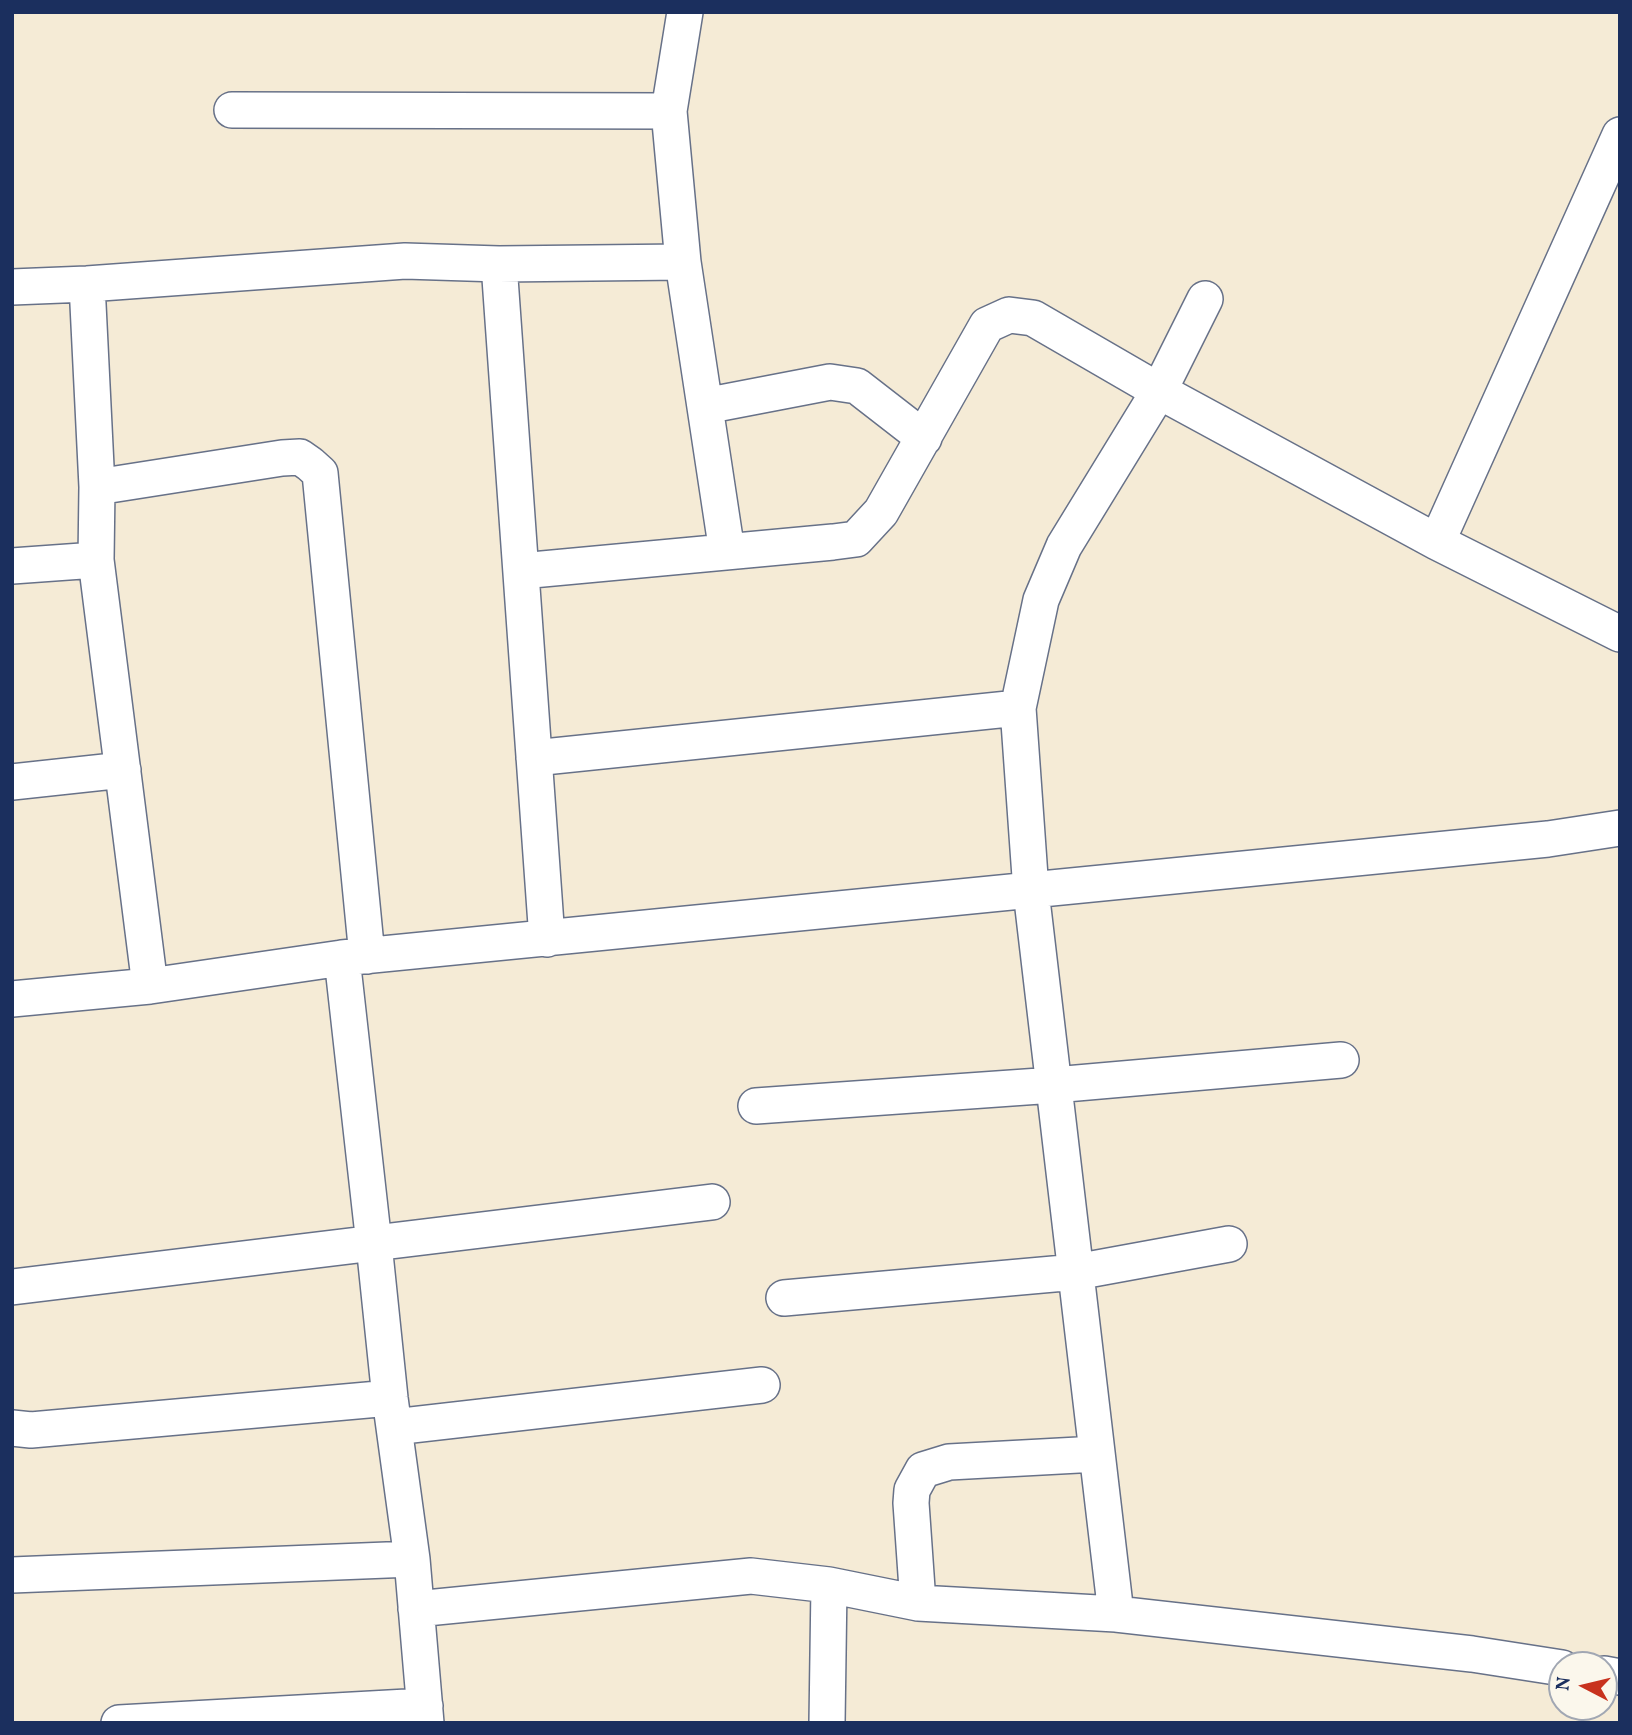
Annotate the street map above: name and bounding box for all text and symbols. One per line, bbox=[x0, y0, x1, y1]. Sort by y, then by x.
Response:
north arrow bbox=[1548, 1651, 1618, 1721]
text: N bbox=[1550, 1675, 1578, 1692]

